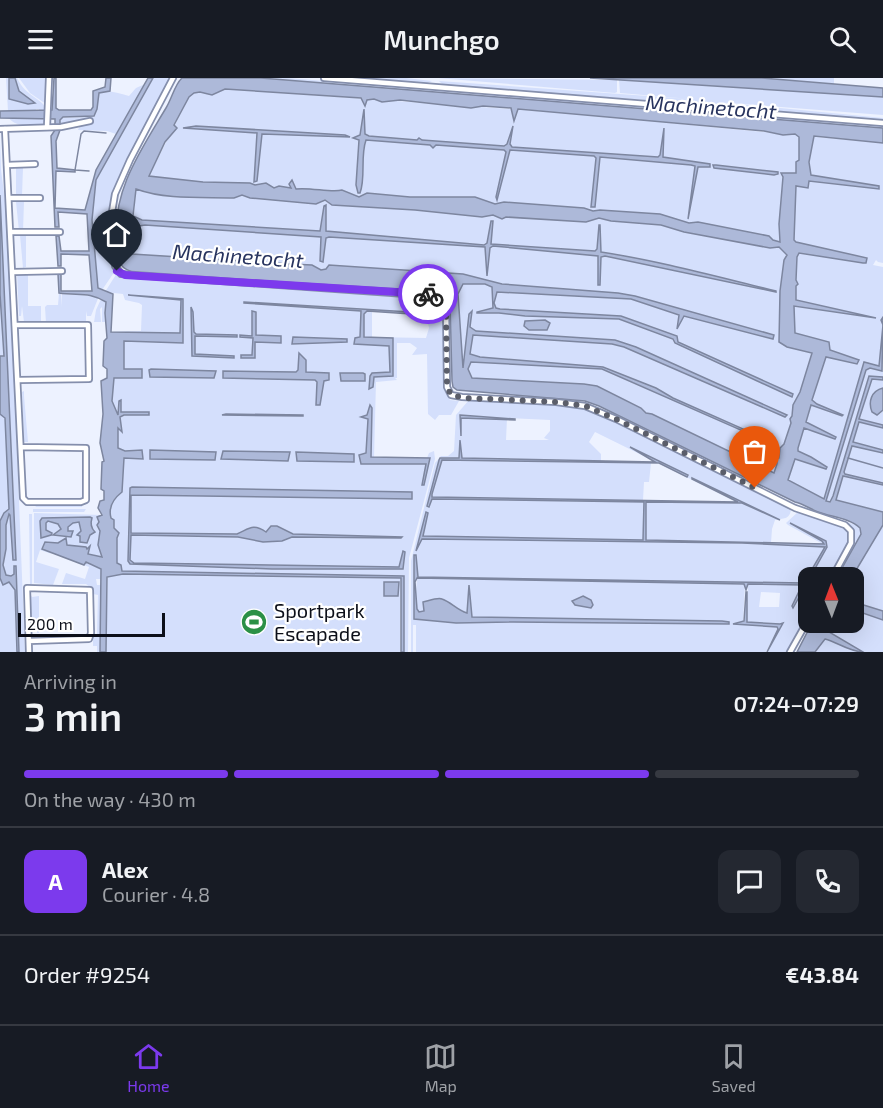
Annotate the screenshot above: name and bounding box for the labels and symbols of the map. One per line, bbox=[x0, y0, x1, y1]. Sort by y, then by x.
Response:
water label: Machinetocht bbox=[645, 89, 777, 123]
pin bbox=[91, 209, 142, 271]
water label: Machinetocht bbox=[172, 238, 304, 272]
courier bbox=[398, 264, 458, 324]
pin bbox=[729, 426, 780, 488]
north arrow bbox=[798, 567, 864, 633]
place label: Sportpark Escapade bbox=[274, 598, 365, 645]
sports icon: Sportpark Escapade bbox=[239, 607, 269, 637]
scale bar bbox=[18, 610, 165, 638]

